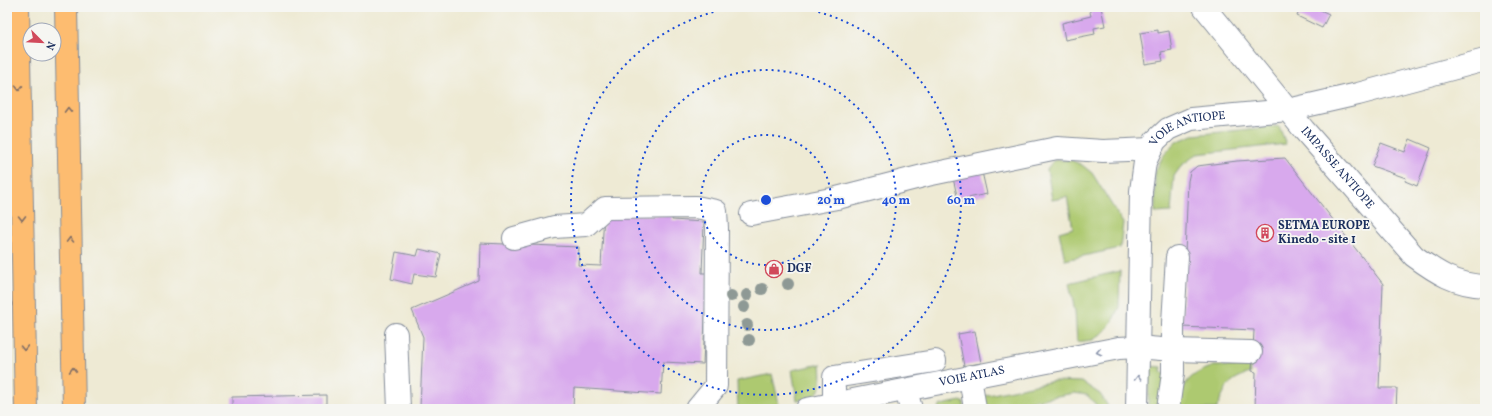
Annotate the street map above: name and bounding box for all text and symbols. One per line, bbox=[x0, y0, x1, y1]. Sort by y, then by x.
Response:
north arrow bbox=[22, 22, 62, 62]
text: N bbox=[41, 39, 58, 52]
one-way arrow bbox=[15, 85, 24, 91]
one-way arrow bbox=[64, 107, 72, 113]
street label: VOIE ANTIOPE bbox=[1146, 108, 1226, 149]
street label: IMPASSE ANTIOPE bbox=[1297, 123, 1378, 213]
centre of rings bbox=[759, 193, 773, 207]
text: 20 m bbox=[817, 193, 845, 209]
text: 40 m bbox=[882, 193, 911, 209]
text: 60 m bbox=[947, 193, 975, 209]
one-way arrow bbox=[18, 215, 26, 221]
place label: SETMA EUROPE Kinedo - site 1 bbox=[1278, 218, 1371, 248]
building icon: SETMA EUROPE Kinedo - site 1 bbox=[1255, 223, 1275, 243]
one-way arrow bbox=[66, 237, 74, 243]
shop icon: DGF bbox=[764, 259, 784, 279]
place label: DGF bbox=[787, 261, 811, 277]
one-way arrow bbox=[20, 345, 29, 351]
one-way arrow bbox=[1096, 347, 1102, 356]
street label: VOIE ATLAS bbox=[938, 363, 1006, 391]
one-way arrow bbox=[69, 367, 77, 373]
one-way arrow bbox=[1133, 375, 1142, 381]

